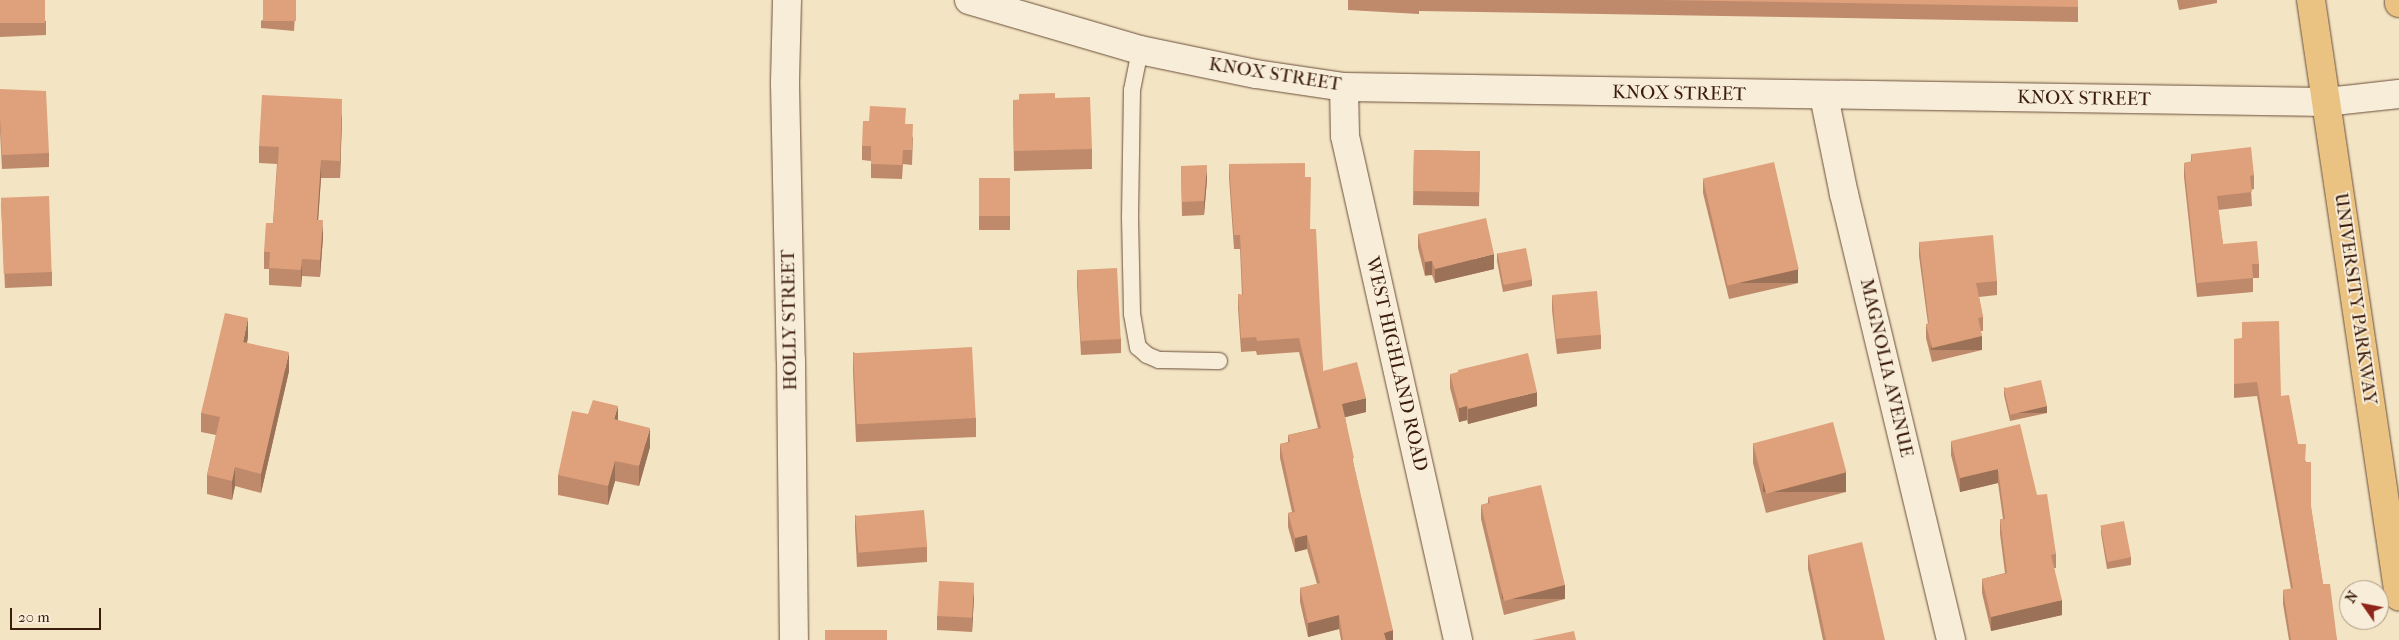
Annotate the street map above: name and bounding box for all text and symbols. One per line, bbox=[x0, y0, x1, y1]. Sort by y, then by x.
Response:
street label: KNOX STREET bbox=[1207, 53, 1343, 97]
street label: KNOX STREET bbox=[1612, 81, 1746, 107]
street label: KNOX STREET bbox=[2017, 86, 2151, 112]
street label: UNIVERSITY PARKWAY bbox=[2329, 191, 2381, 407]
street label: HOLLY STREET bbox=[777, 249, 803, 391]
street label: WEST HIGHLAND ROAD bbox=[1360, 255, 1432, 473]
street label: MAGNOLIA AVENUE bbox=[1854, 276, 1918, 460]
north arrow bbox=[2339, 580, 2389, 630]
text: N bbox=[2342, 588, 2362, 606]
scale bar bbox=[12, 598, 104, 630]
text: 20 m bbox=[18, 608, 50, 626]

